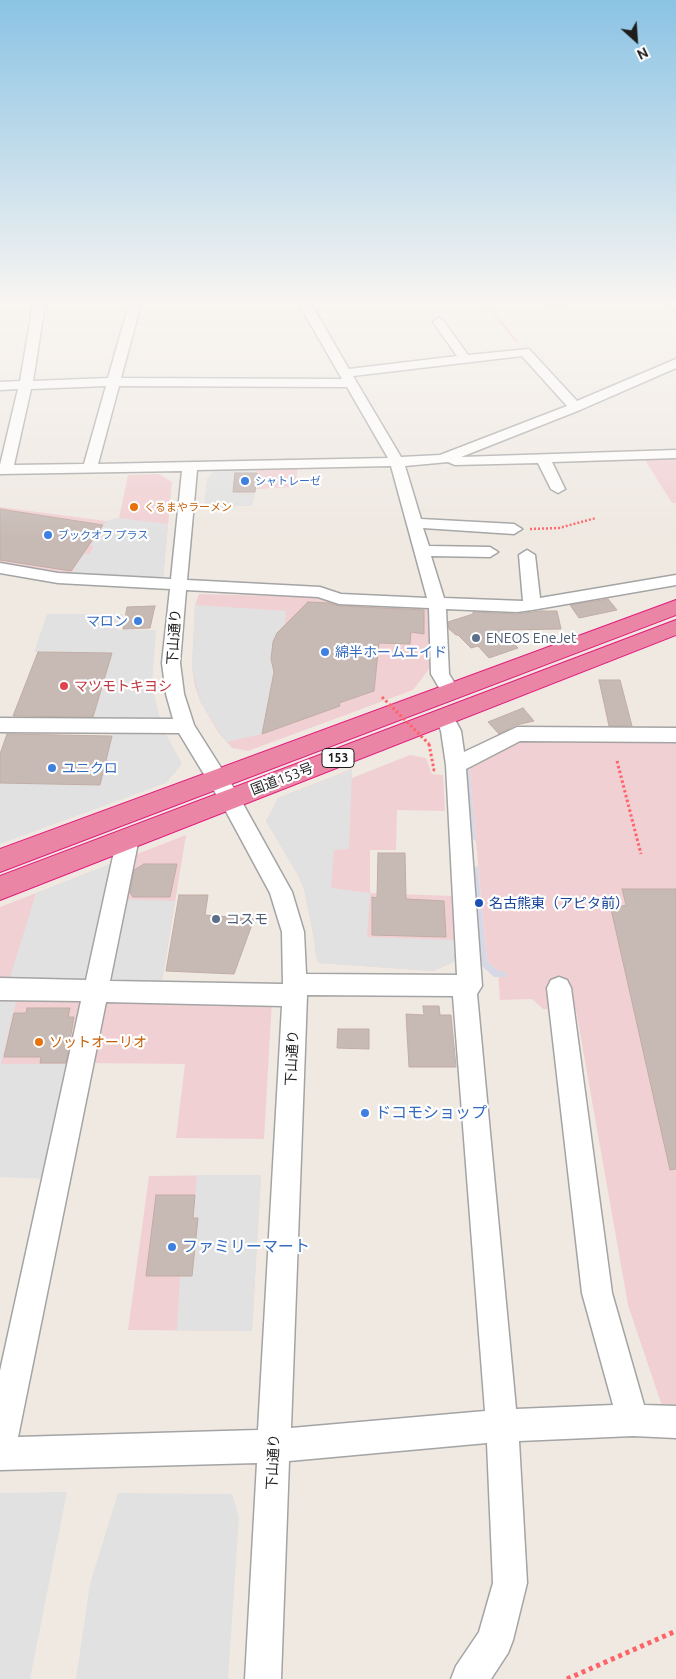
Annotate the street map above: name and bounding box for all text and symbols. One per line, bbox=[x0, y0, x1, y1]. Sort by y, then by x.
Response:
north arrow bbox=[611, 15, 661, 65]
text: N bbox=[634, 44, 651, 63]
place label: シャトレーゼ bbox=[255, 474, 321, 488]
marker: シャトレーゼ bbox=[239, 475, 251, 487]
place label: くるまやラーメン bbox=[144, 500, 232, 514]
marker: くるまやラーメン bbox=[128, 501, 140, 513]
place label: ブックオフ プラス bbox=[58, 528, 149, 542]
marker: ブックオフ プラス bbox=[42, 529, 54, 541]
street label: 下山通り bbox=[164, 608, 184, 666]
place label: マロン bbox=[86, 613, 128, 629]
marker: マロン bbox=[132, 615, 144, 627]
place label: ENEOS EneJet bbox=[486, 630, 577, 646]
marker: ENEOS EneJet bbox=[470, 632, 482, 644]
place label: 綿半ホームエイド bbox=[335, 644, 447, 660]
marker: 綿半ホームエイド bbox=[319, 646, 331, 658]
place label: マツモトキヨシ bbox=[74, 678, 172, 694]
marker: マツモトキヨシ bbox=[58, 680, 70, 692]
road number: 153 bbox=[322, 748, 354, 768]
street label: 国道153号 bbox=[248, 759, 316, 799]
place label: ユニクロ bbox=[62, 760, 118, 776]
marker: ユニクロ bbox=[46, 762, 58, 774]
place label: 名古熊東（アピタ前） bbox=[489, 895, 629, 911]
marker: 名古熊東（アピタ前） bbox=[473, 897, 485, 909]
place label: コスモ bbox=[226, 911, 268, 927]
marker: コスモ bbox=[210, 913, 222, 925]
street label: 下山通り bbox=[282, 1030, 302, 1086]
place label: ソットオーリオ bbox=[49, 1034, 147, 1050]
marker: ソットオーリオ bbox=[33, 1036, 45, 1048]
place label: ドコモショップ bbox=[375, 1103, 487, 1123]
marker: ドコモショップ bbox=[359, 1107, 371, 1119]
place label: ファミリーマート bbox=[182, 1237, 310, 1257]
marker: ファミリーマート bbox=[166, 1241, 178, 1253]
street label: 下山通り bbox=[263, 1434, 283, 1490]

